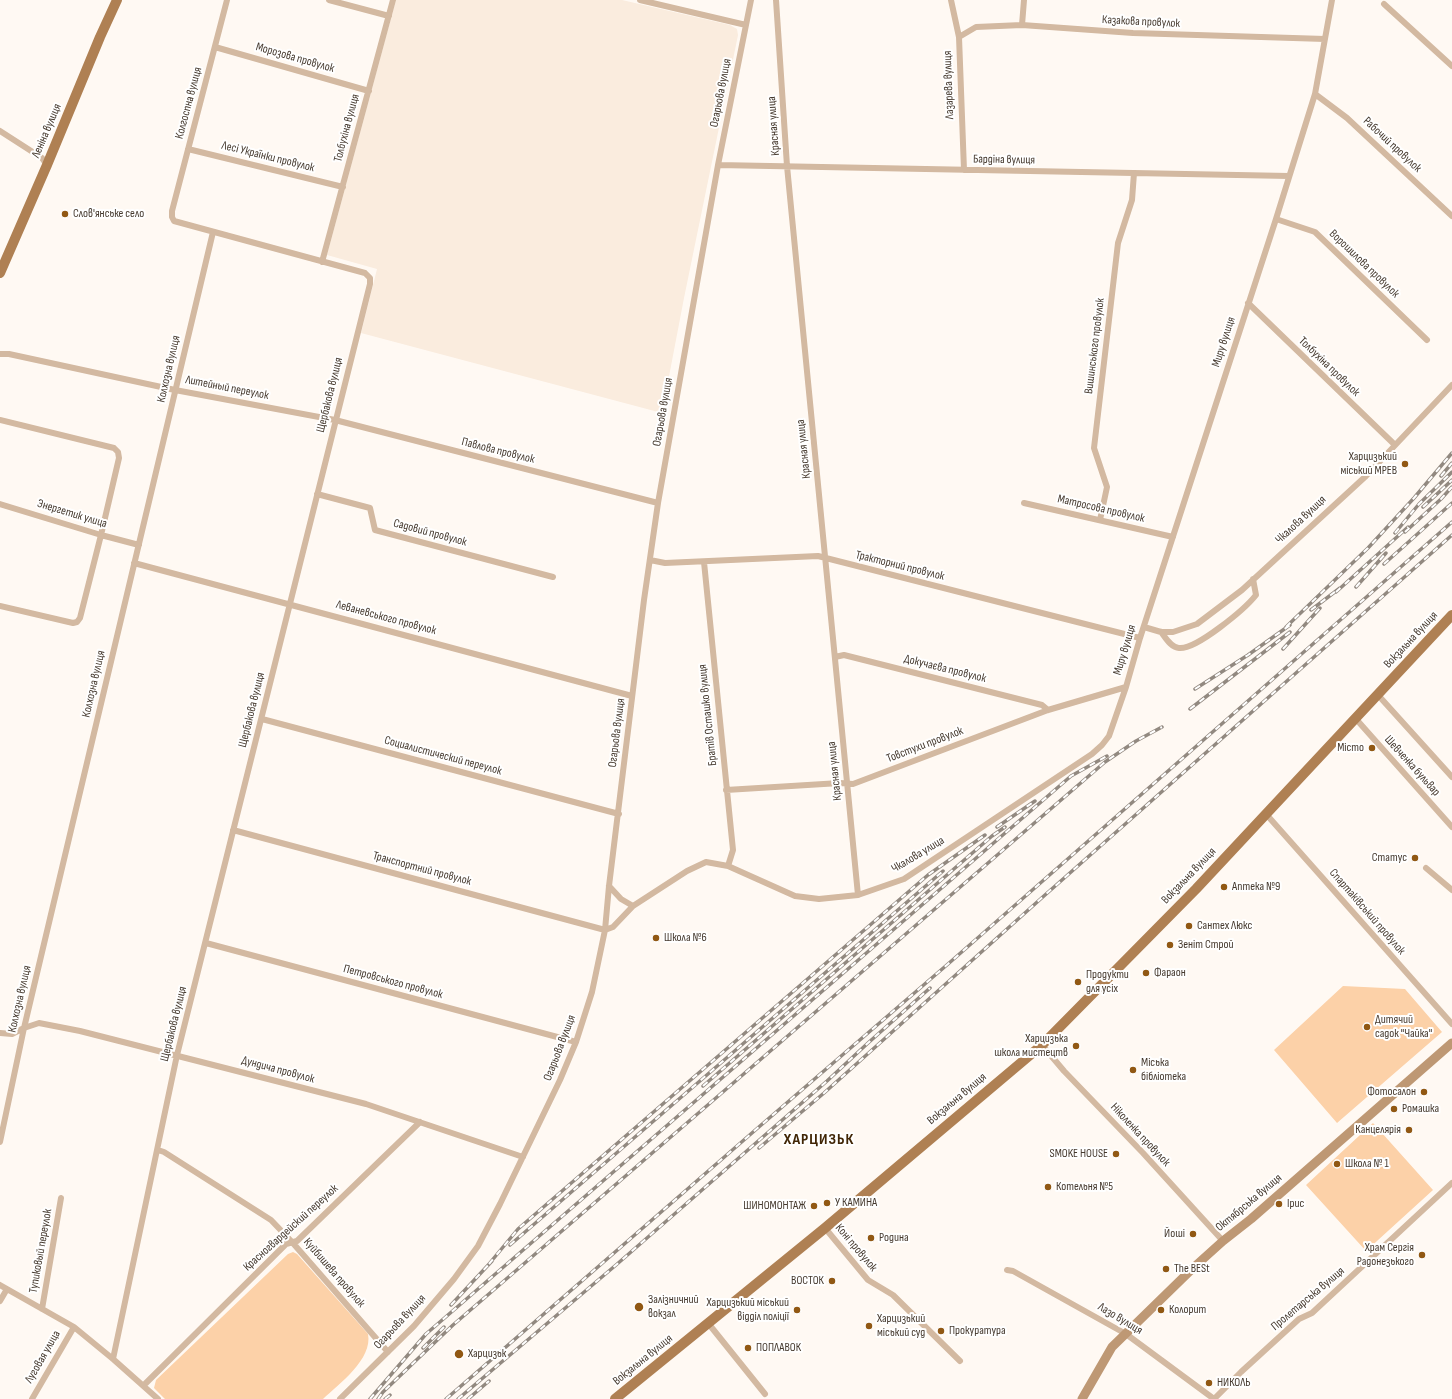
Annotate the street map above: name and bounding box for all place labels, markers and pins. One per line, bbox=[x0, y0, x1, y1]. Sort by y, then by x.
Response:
place label: Слов'янське село bbox=[73, 207, 144, 221]
marker: Слов'янське село bbox=[60, 209, 70, 219]
place label: Харцизький міський МРЕВ bbox=[1340, 450, 1397, 478]
marker: Харцизький міський МРЕВ bbox=[1400, 459, 1410, 469]
place label: Місто bbox=[1337, 741, 1364, 755]
marker: Місто bbox=[1367, 743, 1377, 753]
place label: Статус bbox=[1372, 851, 1407, 865]
marker: Статус bbox=[1410, 853, 1420, 863]
place label: Аптека №9 bbox=[1232, 880, 1280, 894]
marker: Аптека №9 bbox=[1219, 882, 1229, 892]
place label: Сантех Люкс bbox=[1197, 919, 1252, 933]
marker: Сантех Люкс bbox=[1184, 921, 1194, 931]
place label: Школа №6 bbox=[664, 931, 707, 945]
marker: Школа №6 bbox=[651, 933, 661, 943]
place label: Зеніт Строй bbox=[1178, 938, 1233, 952]
marker: Зеніт Строй bbox=[1165, 940, 1175, 950]
place label: Фараон bbox=[1154, 966, 1186, 980]
place label: Продукти для усіх bbox=[1086, 968, 1129, 996]
marker: Фараон bbox=[1141, 968, 1151, 978]
marker: Продукти для усіх bbox=[1073, 977, 1083, 987]
place label: Дитячий садок "Чайка" bbox=[1375, 1013, 1432, 1041]
marker: Дитячий садок "Чайка" bbox=[1362, 1022, 1372, 1032]
place label: Харцизька школа мистецтв bbox=[994, 1032, 1068, 1060]
marker: Харцизька школа мистецтв bbox=[1071, 1041, 1081, 1051]
place label: Міська бібліотека bbox=[1141, 1056, 1186, 1084]
marker: Міська бібліотека bbox=[1128, 1065, 1138, 1075]
place label: Фотосалон bbox=[1367, 1085, 1416, 1099]
marker: Фотосалон bbox=[1419, 1087, 1429, 1097]
place label: Ромашка bbox=[1402, 1102, 1439, 1116]
marker: Ромашка bbox=[1389, 1104, 1399, 1114]
place label: Канцелярія bbox=[1355, 1123, 1401, 1137]
marker: Канцелярія bbox=[1404, 1125, 1414, 1135]
place label: SMOKE HOUSE bbox=[1050, 1147, 1108, 1161]
marker: SMOKE HOUSE bbox=[1111, 1149, 1121, 1159]
place label: Школа № 1 bbox=[1345, 1157, 1389, 1171]
marker: Школа № 1 bbox=[1332, 1159, 1342, 1169]
place label: Котельня №5 bbox=[1056, 1180, 1113, 1194]
marker: Котельня №5 bbox=[1043, 1182, 1053, 1192]
place label: У КАМИНА bbox=[835, 1196, 877, 1210]
place label: Ірис bbox=[1287, 1197, 1304, 1211]
marker: У КАМИНА bbox=[822, 1198, 832, 1208]
place label: ШИНОМОНТАЖ bbox=[743, 1199, 806, 1213]
marker: Ірис bbox=[1274, 1199, 1284, 1209]
marker: ШИНОМОНТАЖ bbox=[809, 1201, 819, 1211]
place label: Йоші bbox=[1164, 1227, 1185, 1241]
marker: Йоші bbox=[1188, 1229, 1198, 1239]
place label: Родина bbox=[879, 1231, 909, 1245]
marker: Родина bbox=[866, 1233, 876, 1243]
place label: Храм Сергія Радонезького bbox=[1357, 1241, 1414, 1269]
marker: Храм Сергія Радонезького bbox=[1417, 1250, 1427, 1260]
place label: The BESt bbox=[1174, 1262, 1210, 1276]
marker: The BESt bbox=[1161, 1264, 1171, 1274]
place label: ВОСТОК bbox=[791, 1274, 824, 1288]
marker: ВОСТОК bbox=[827, 1276, 837, 1286]
place label: Залізничний вокзал bbox=[648, 1293, 699, 1321]
place label: Харцизький міський відділ поліції bbox=[707, 1296, 789, 1324]
marker: Залізничний вокзал bbox=[633, 1301, 645, 1313]
place label: Колорит bbox=[1169, 1303, 1206, 1317]
marker: Харцизький міський відділ поліції bbox=[792, 1305, 802, 1315]
marker: Колорит bbox=[1156, 1305, 1166, 1315]
place label: Харцизький міський суд bbox=[877, 1312, 925, 1340]
marker: Харцизький міський суд bbox=[864, 1321, 874, 1331]
place label: Прокуратура bbox=[949, 1324, 1006, 1338]
marker: Прокуратура bbox=[936, 1326, 946, 1336]
place label: ПОПЛАВОК bbox=[756, 1341, 801, 1355]
marker: ПОПЛАВОК bbox=[743, 1343, 753, 1353]
place label: Харцизьк bbox=[468, 1347, 506, 1361]
marker: Харцизьк bbox=[453, 1348, 465, 1360]
place label: НИКОЛЬ bbox=[1217, 1376, 1251, 1390]
marker: НИКОЛЬ bbox=[1204, 1378, 1214, 1388]

